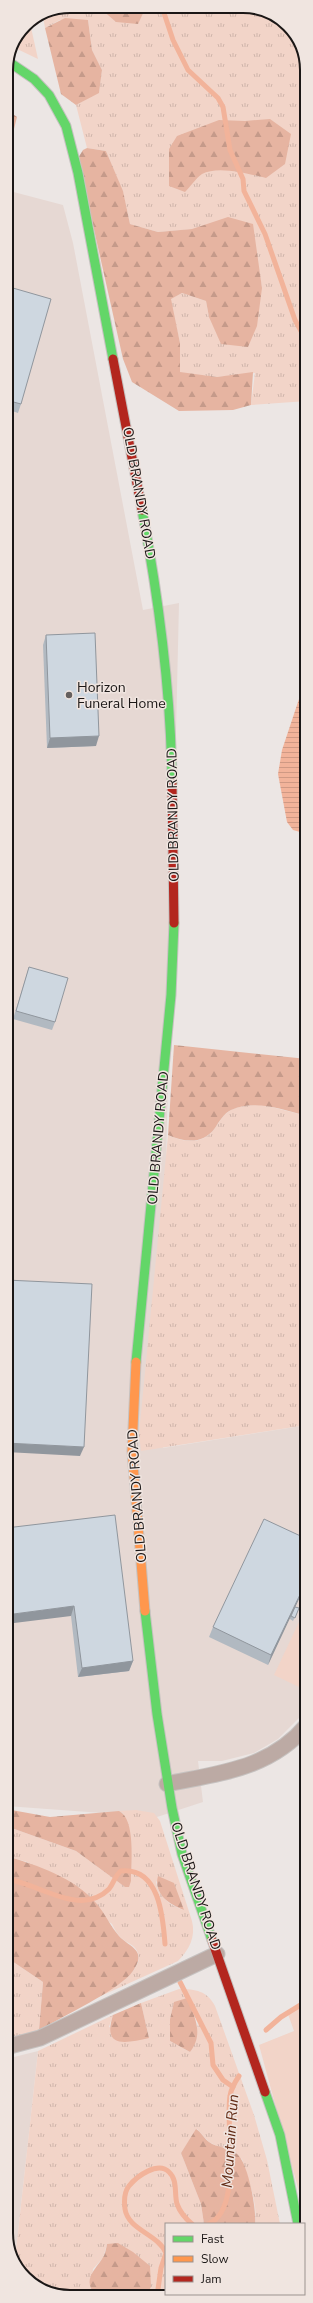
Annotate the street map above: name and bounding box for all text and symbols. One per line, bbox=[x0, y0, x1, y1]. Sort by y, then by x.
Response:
street label: OLD BRANDY ROAD bbox=[118, 425, 160, 561]
place label: Horizon Funeral Home bbox=[77, 678, 166, 713]
marker: Horizon Funeral Home bbox=[64, 690, 74, 700]
street label: OLD BRANDY ROAD bbox=[162, 748, 184, 882]
street label: OLD BRANDY ROAD bbox=[143, 1071, 173, 1205]
street label: OLD BRANDY ROAD bbox=[123, 1429, 151, 1563]
street label: OLD BRANDY ROAD bbox=[166, 1819, 226, 1953]
water label: Mountain Run bbox=[217, 2093, 243, 2189]
legend bbox=[165, 2223, 305, 2295]
text: Fast bbox=[201, 2231, 224, 2247]
text: Slow bbox=[201, 2251, 229, 2267]
text: Jam bbox=[200, 2271, 222, 2287]

